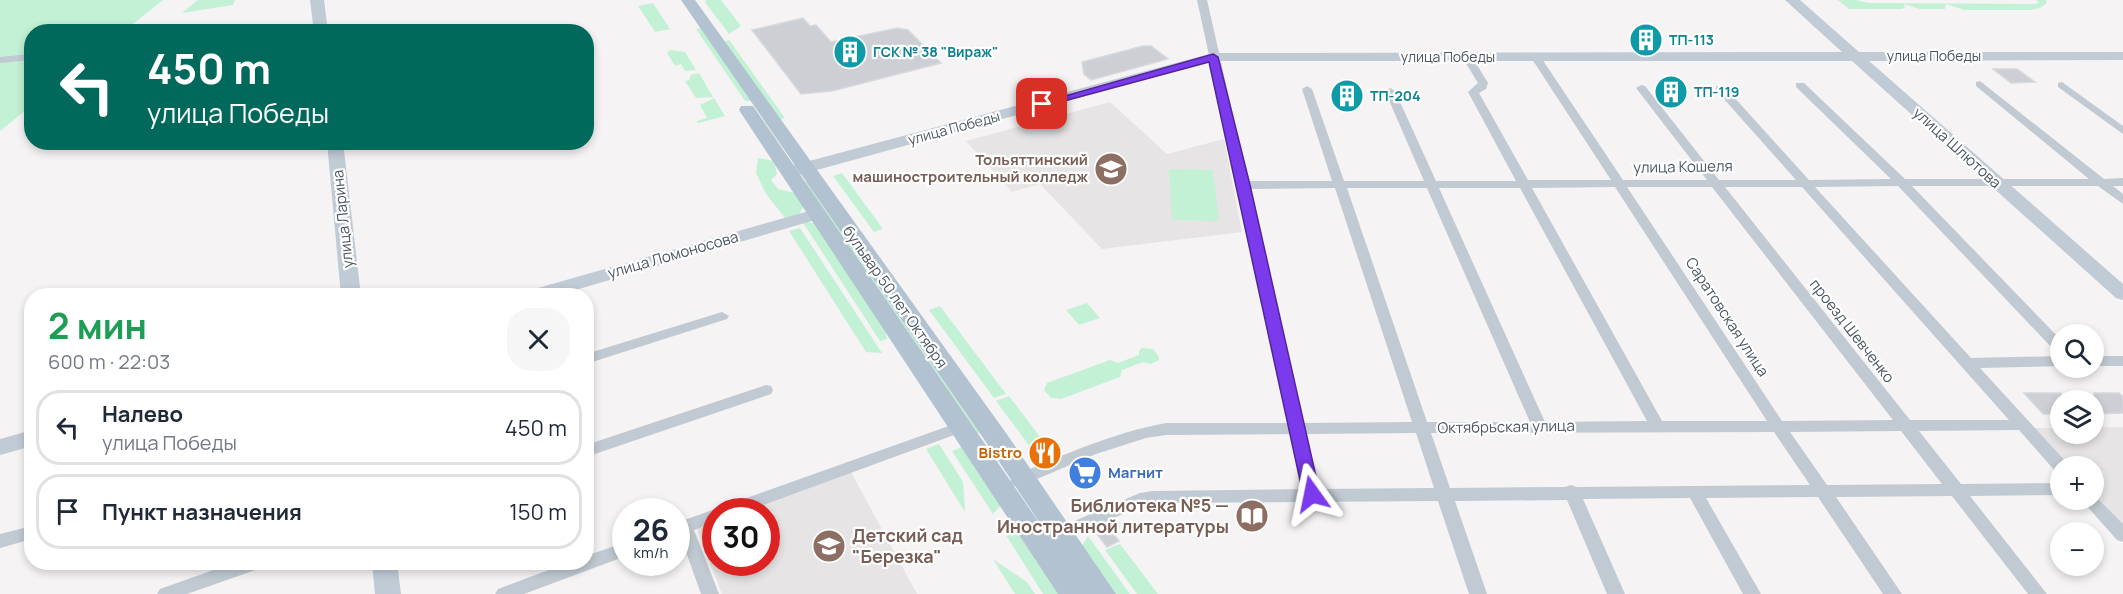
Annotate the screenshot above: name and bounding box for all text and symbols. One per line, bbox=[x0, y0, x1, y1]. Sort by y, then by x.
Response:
building icon: ТП-113 bbox=[1628, 22, 1664, 58]
place label: ТП-113 bbox=[1669, 30, 1714, 49]
building icon: ГСК № 38 "Вираж" bbox=[832, 34, 868, 70]
text: 450 m bbox=[147, 39, 271, 97]
place label: ГСК № 38 "Вираж" bbox=[873, 42, 999, 61]
street label: улица Победы bbox=[1887, 46, 1981, 65]
street label: улица Победы bbox=[1401, 47, 1495, 66]
icon: left bbox=[48, 48, 126, 126]
building icon: ТП-119 bbox=[1653, 74, 1689, 110]
pin bbox=[1016, 78, 1067, 129]
building icon: ТП-204 bbox=[1329, 78, 1365, 114]
place label: ТП-119 bbox=[1694, 82, 1739, 101]
place label: ТП-204 bbox=[1370, 86, 1421, 105]
icon: arrive bbox=[1025, 87, 1058, 120]
text: улица Победы bbox=[147, 94, 329, 131]
street label: улица Шлютова bbox=[1909, 102, 2006, 193]
street label: улица Победы bbox=[906, 106, 1002, 149]
place label: Тольяттинский машиностроительный колледж bbox=[852, 149, 1089, 187]
school or university icon: Тольяттинский машиностроительный колледж bbox=[1093, 151, 1129, 187]
street label: улица Кошеля bbox=[1633, 155, 1733, 178]
street label: улица Ларина bbox=[327, 169, 358, 269]
street label: бульвар 50 лет Октября bbox=[838, 221, 953, 372]
street label: улица Ломоносова bbox=[605, 226, 741, 283]
street label: Саратовская улица bbox=[1681, 253, 1774, 380]
street label: проезд Шевченко bbox=[1805, 274, 1900, 387]
text: 2 мин bbox=[48, 301, 147, 350]
button: close bbox=[507, 308, 570, 371]
map controls bbox=[2050, 324, 2104, 576]
button: search bbox=[2050, 324, 2104, 378]
text: 600 m · 22:03 bbox=[48, 348, 170, 375]
button: layers bbox=[2050, 390, 2104, 444]
text: Налево bbox=[102, 399, 183, 429]
icon: left bbox=[51, 411, 84, 444]
text: 450 m bbox=[505, 413, 567, 443]
street label: Октябрьская улица bbox=[1437, 415, 1575, 438]
text: улица Победы bbox=[102, 429, 237, 456]
restaurant icon: Bistro bbox=[1027, 435, 1063, 471]
place label: Bistro bbox=[979, 442, 1022, 463]
supermarket icon: Магнит bbox=[1067, 455, 1103, 491]
button: + bbox=[2050, 456, 2104, 510]
place label: Магнит bbox=[1108, 462, 1163, 483]
position arrow bbox=[1280, 462, 1344, 526]
place label: Библиотека №5 — Иностранной литературы bbox=[997, 493, 1229, 538]
icon: arrive bbox=[51, 495, 84, 528]
text: Пункт назначения bbox=[102, 497, 302, 527]
text: 150 m bbox=[509, 497, 567, 527]
speed limit sign: 30 bbox=[702, 498, 780, 576]
library icon: Библиотека №5 — Иностранной литературы bbox=[1234, 498, 1270, 534]
text: 26 bbox=[633, 509, 669, 550]
button: − bbox=[2050, 522, 2104, 576]
place label: Детский сад "Березка" bbox=[852, 523, 963, 568]
school or university icon: Детский сад "Березка" bbox=[811, 528, 847, 564]
text: km/h bbox=[634, 542, 668, 563]

